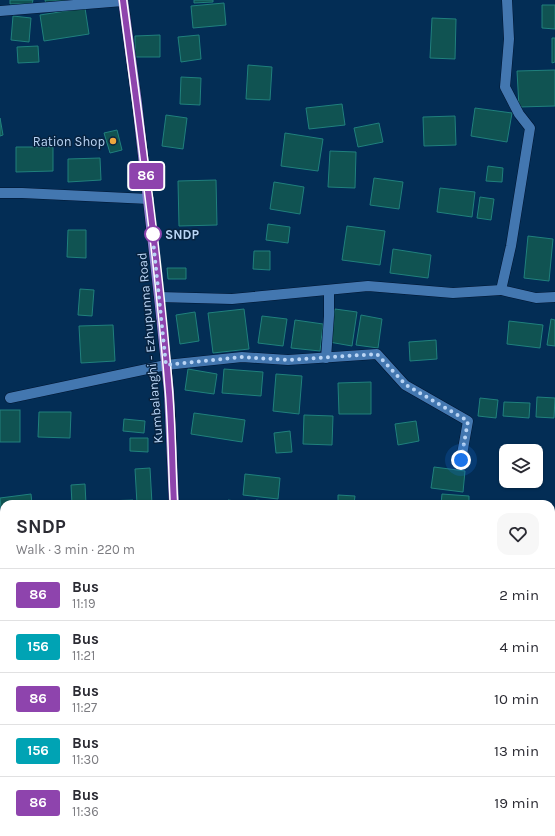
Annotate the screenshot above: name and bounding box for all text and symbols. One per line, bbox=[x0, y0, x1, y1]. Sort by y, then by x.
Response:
place label: Ration Shop bbox=[33, 134, 105, 149]
marker: Ration Shop bbox=[108, 136, 118, 146]
line badge: 86 bbox=[128, 163, 164, 189]
text: 86 bbox=[137, 167, 155, 184]
marker: SNDP bbox=[144, 225, 162, 243]
place label: SNDP bbox=[165, 227, 200, 242]
street label: Kumbalanghi - Ezhupunna Road bbox=[134, 252, 166, 444]
map controls bbox=[499, 444, 543, 488]
button: layers bbox=[499, 444, 543, 488]
your location bbox=[451, 450, 471, 470]
button: heart bbox=[497, 513, 539, 555]
text: SNDP bbox=[16, 516, 66, 538]
text: Walk · 3 min · 220 m bbox=[16, 542, 135, 557]
text: Bus bbox=[72, 578, 99, 596]
text: 86 bbox=[29, 586, 47, 603]
text: 2 min bbox=[499, 586, 539, 604]
text: 11:19 bbox=[72, 596, 95, 611]
text: Bus bbox=[72, 630, 99, 648]
text: 156 bbox=[27, 638, 49, 655]
text: 4 min bbox=[500, 638, 539, 656]
text: 11:21 bbox=[72, 648, 95, 663]
text: Bus bbox=[72, 682, 99, 700]
text: 86 bbox=[29, 690, 47, 707]
text: 10 min bbox=[494, 690, 539, 708]
text: 11:27 bbox=[72, 700, 97, 715]
text: Bus bbox=[72, 734, 99, 752]
text: 156 bbox=[27, 742, 49, 759]
text: 13 min bbox=[494, 742, 539, 760]
text: 11:30 bbox=[72, 752, 99, 767]
text: Bus bbox=[72, 786, 99, 804]
text: 86 bbox=[29, 794, 47, 811]
text: 19 min bbox=[494, 794, 539, 812]
text: 11:36 bbox=[72, 804, 99, 819]

